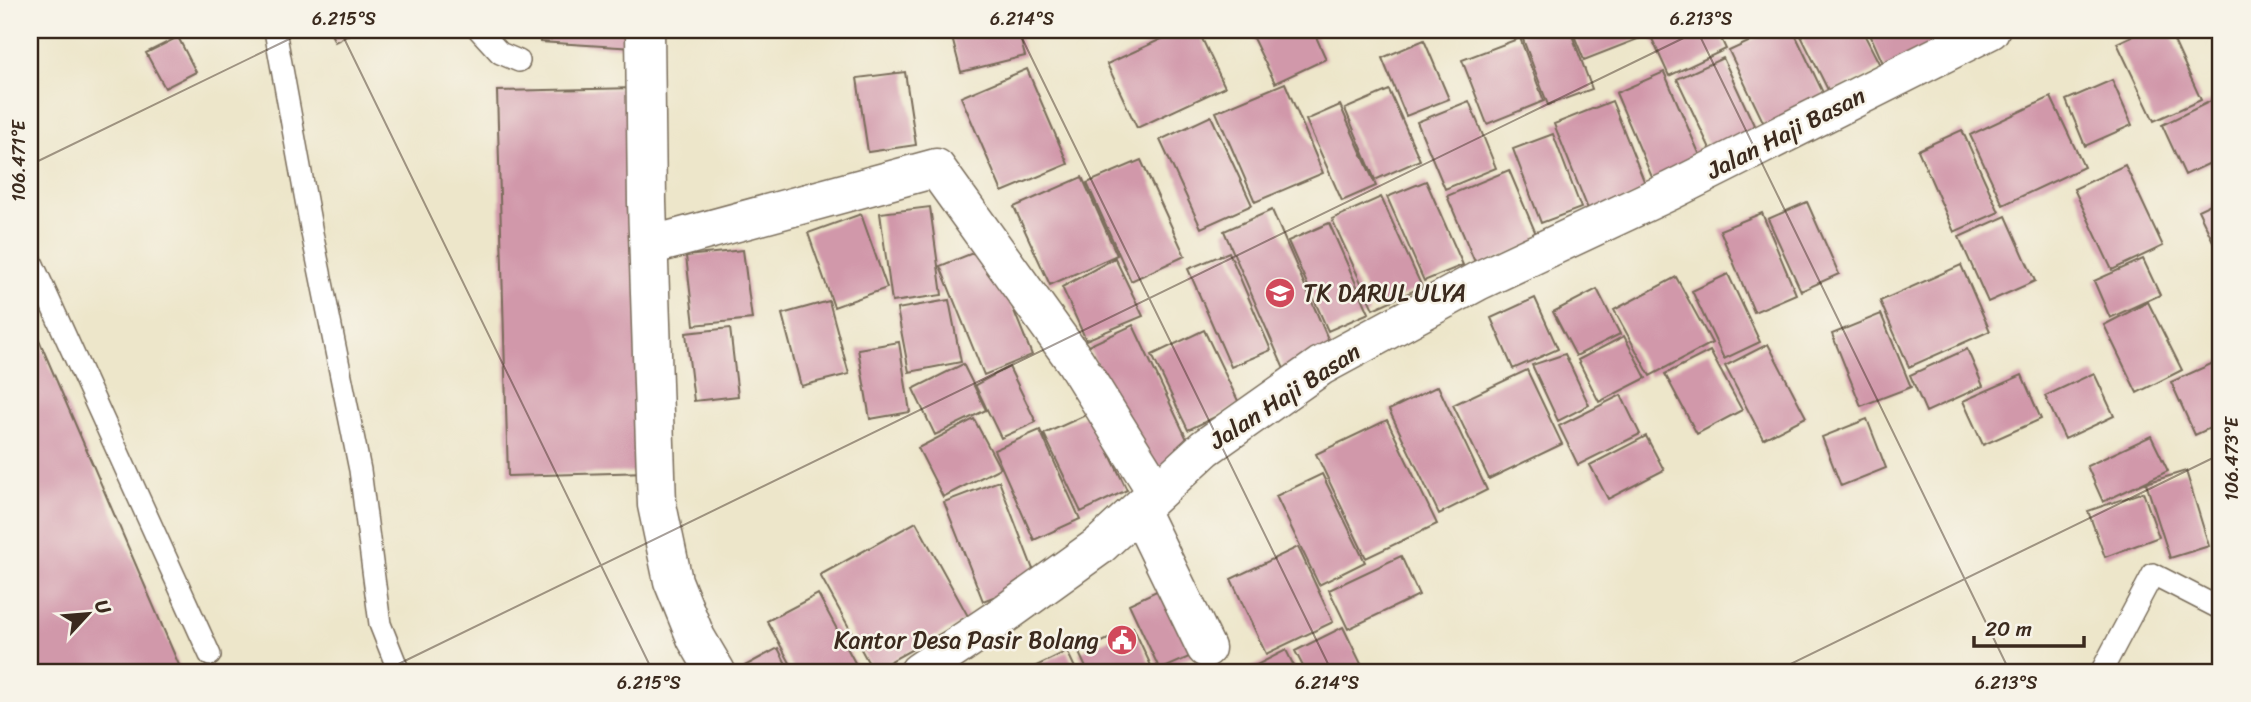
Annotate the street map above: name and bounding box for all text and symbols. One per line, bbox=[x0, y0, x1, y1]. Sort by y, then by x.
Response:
text: 6.215°S bbox=[312, 3, 376, 35]
text: 6.214°S bbox=[990, 3, 1054, 35]
text: 6.213°S bbox=[1670, 3, 1732, 35]
street label: Jalan Haji Basan bbox=[1698, 75, 1873, 192]
text: 106.471°E bbox=[3, 119, 35, 202]
place label: TK DARUL ULYA bbox=[1303, 272, 1466, 314]
school or university icon: TK DARUL ULYA bbox=[1263, 276, 1297, 310]
street label: Jalan Haji Basan bbox=[1200, 331, 1369, 461]
text: 106.473°E bbox=[2216, 416, 2248, 501]
north arrow bbox=[52, 580, 122, 650]
text: U bbox=[85, 594, 121, 621]
scale bar bbox=[1974, 604, 2085, 648]
text: 20 m bbox=[1985, 610, 2032, 648]
place label: Kantor Desa Pasir Bolang bbox=[834, 619, 1099, 661]
public building icon: Kantor Desa Pasir Bolang bbox=[1105, 623, 1139, 657]
text: 6.215°S bbox=[617, 667, 681, 699]
text: 6.214°S bbox=[1295, 667, 1359, 699]
text: 6.213°S bbox=[1975, 667, 2037, 699]

